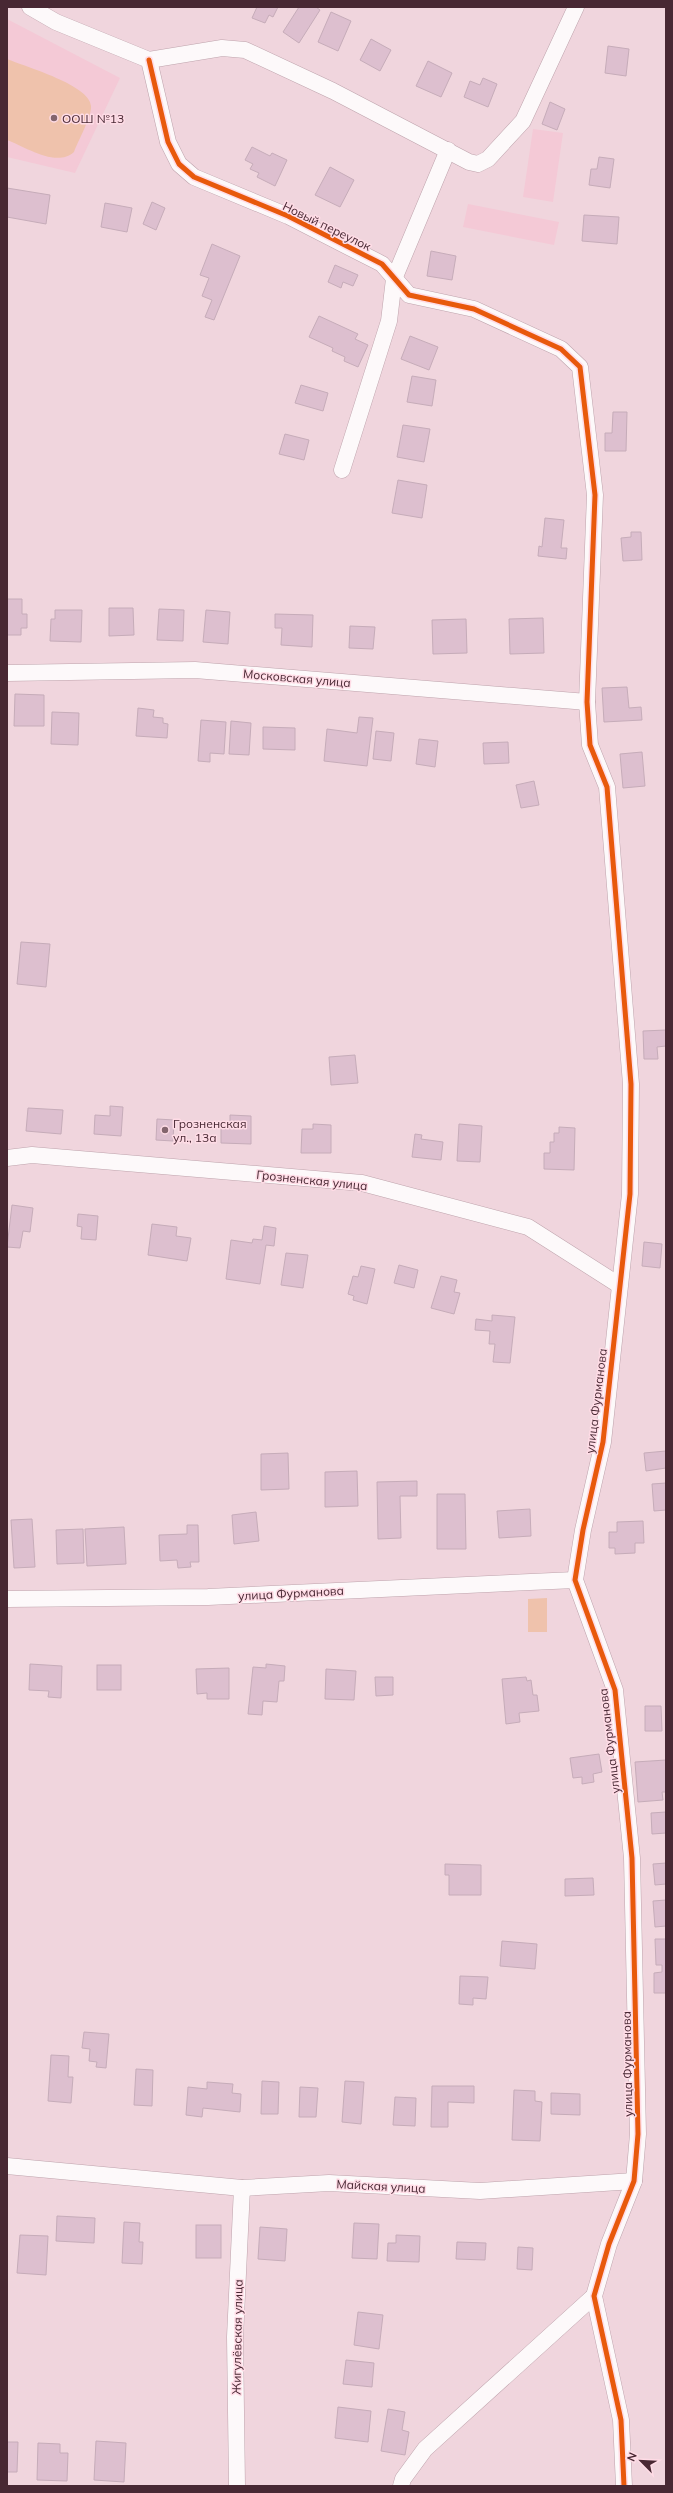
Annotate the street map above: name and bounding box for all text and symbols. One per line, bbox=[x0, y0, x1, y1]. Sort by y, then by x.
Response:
place label: ООШ №13 bbox=[62, 111, 124, 126]
marker: ООШ №13 bbox=[49, 113, 59, 123]
street label: Новый переулок bbox=[280, 198, 374, 254]
street label: Московская улица bbox=[243, 666, 351, 690]
place label: Грозненская ул., 13а bbox=[173, 1116, 247, 1145]
marker: Грозненская ул., 13а bbox=[160, 1125, 170, 1135]
street label: Грозненская улица bbox=[256, 1167, 368, 1193]
street label: улица Фурманова bbox=[582, 1348, 610, 1454]
street label: улица Фурманова bbox=[238, 1583, 344, 1603]
street label: улица Фурманова bbox=[595, 1688, 623, 1794]
street label: улица Фурманова bbox=[619, 2011, 635, 2117]
street label: Майская улица bbox=[336, 2176, 426, 2196]
street label: Жигулёвская улица bbox=[228, 2279, 246, 2395]
north arrow bbox=[621, 2441, 661, 2481]
text: N bbox=[624, 2450, 640, 2464]

